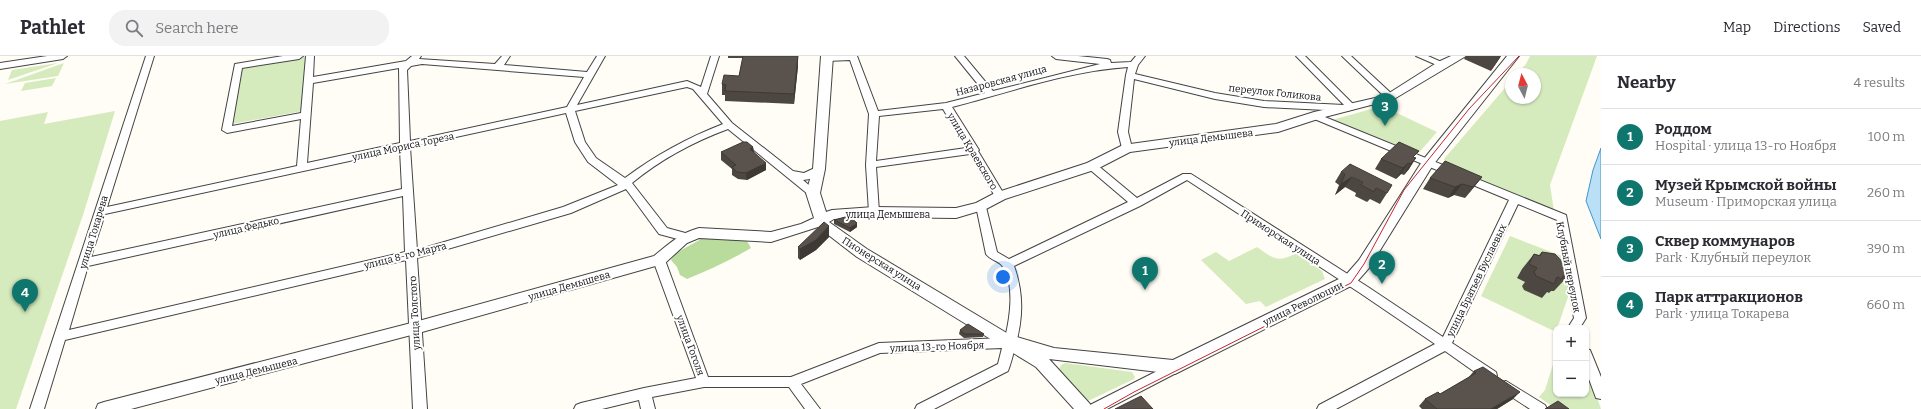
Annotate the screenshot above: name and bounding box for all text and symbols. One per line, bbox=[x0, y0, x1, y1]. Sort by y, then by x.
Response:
search box bbox=[109, 10, 389, 46]
text: Pathlet bbox=[20, 16, 85, 39]
icon: search bbox=[123, 17, 145, 39]
text: Search here bbox=[155, 19, 238, 37]
text: Map bbox=[1723, 19, 1751, 36]
text: Directions bbox=[1773, 19, 1841, 36]
text: Saved bbox=[1863, 19, 1901, 36]
street label: Назаровская улица bbox=[954, 63, 1049, 99]
north arrow bbox=[1505, 68, 1541, 104]
text: Nearby bbox=[1617, 72, 1676, 93]
text: 4 results bbox=[1853, 75, 1905, 90]
street label: переулок Голикова bbox=[1228, 82, 1322, 104]
pin: 3 bbox=[1372, 93, 1398, 126]
street label: улица Краевского bbox=[944, 110, 1000, 192]
text: Роддом bbox=[1655, 120, 1712, 138]
street label: улица Демышева bbox=[1167, 127, 1254, 149]
text: 1 bbox=[1627, 129, 1633, 144]
text: 100 m bbox=[1868, 129, 1905, 144]
street label: улица Мориса Тореза bbox=[350, 130, 456, 164]
text: Hospital · улица 13-го Ноября bbox=[1655, 138, 1836, 153]
text: Музей Крымской войны bbox=[1655, 176, 1837, 194]
text: 2 bbox=[1626, 185, 1634, 200]
text: 260 m bbox=[1867, 185, 1905, 200]
street label: улица Токарева bbox=[77, 194, 111, 271]
text: Museum · Приморская улица bbox=[1655, 194, 1837, 209]
street label: Приморская улица bbox=[1238, 208, 1323, 268]
street label: улица Демышева bbox=[845, 209, 931, 221]
street label: улица Федько bbox=[211, 215, 280, 242]
street label: Клубный переулок bbox=[1553, 220, 1584, 314]
street label: улица Братьев Буслаевых bbox=[1444, 222, 1510, 340]
text: Сквер коммунаров bbox=[1655, 232, 1795, 250]
street label: Пионерская улица bbox=[840, 235, 924, 293]
street label: улица 8-го Марта bbox=[362, 240, 448, 272]
text: 3 bbox=[1626, 241, 1634, 256]
text: 390 m bbox=[1867, 241, 1905, 256]
text: Park · Клубный переулок bbox=[1655, 250, 1811, 265]
pin: 2 bbox=[1369, 251, 1395, 284]
pin: 1 bbox=[1132, 257, 1158, 290]
your location bbox=[993, 267, 1013, 287]
street label: улица Демышева bbox=[526, 268, 612, 304]
street label: улица Толстого bbox=[407, 275, 423, 351]
pin: 4 bbox=[12, 279, 38, 312]
street label: улица Революции bbox=[1260, 279, 1346, 329]
text: Парк аттракционов bbox=[1655, 288, 1803, 306]
text: 4 bbox=[1626, 297, 1634, 312]
text: 660 m bbox=[1866, 297, 1905, 312]
text: Park · улица Токарева bbox=[1655, 306, 1789, 321]
street label: улица Гоголя bbox=[673, 312, 707, 378]
map controls bbox=[1553, 325, 1589, 397]
button: + bbox=[1553, 325, 1589, 361]
street label: улица 13-го Ноября bbox=[889, 338, 985, 355]
street label: улица Демышева bbox=[213, 355, 299, 387]
button: − bbox=[1553, 361, 1589, 397]

